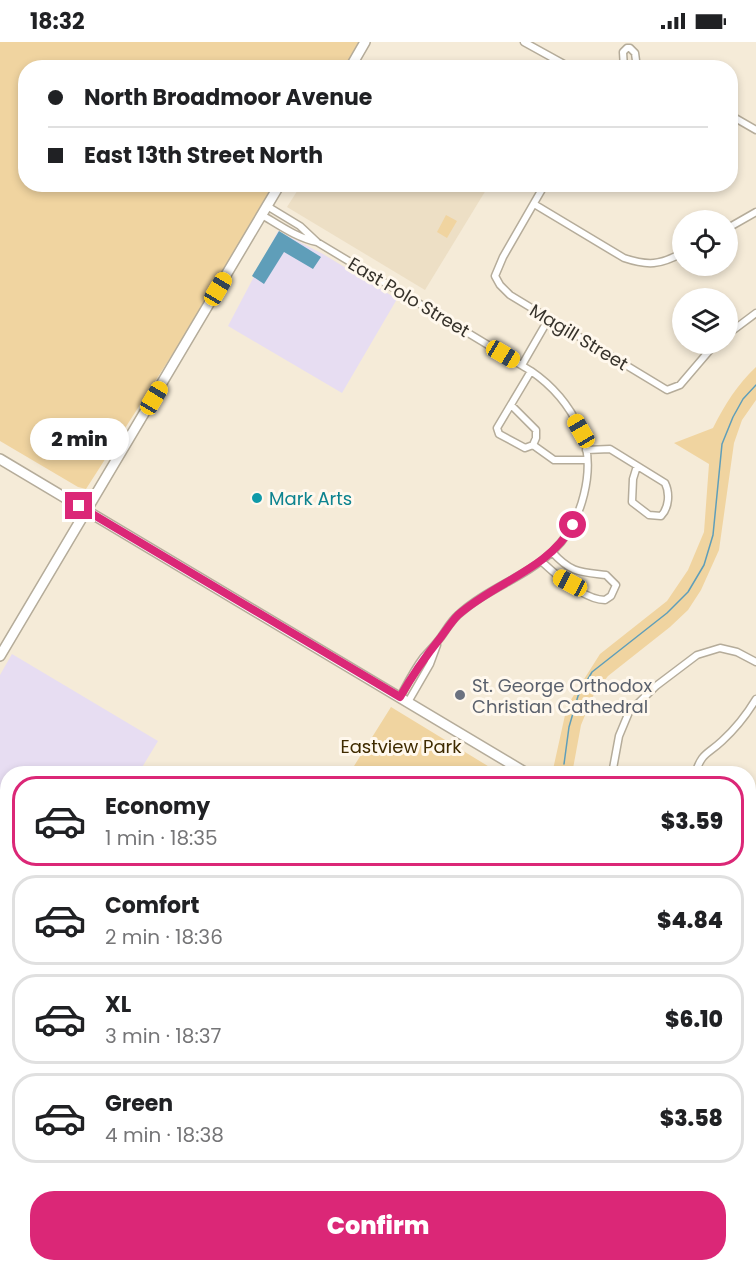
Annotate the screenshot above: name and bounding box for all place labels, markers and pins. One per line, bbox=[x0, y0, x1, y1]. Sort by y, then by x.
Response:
place label: Mark Arts bbox=[269, 486, 352, 511]
marker: Mark Arts bbox=[250, 491, 264, 505]
place label: St. George Orthodox Christian Cathedral bbox=[472, 673, 652, 719]
marker: St. George Orthodox Christian Cathedral bbox=[453, 688, 467, 702]

